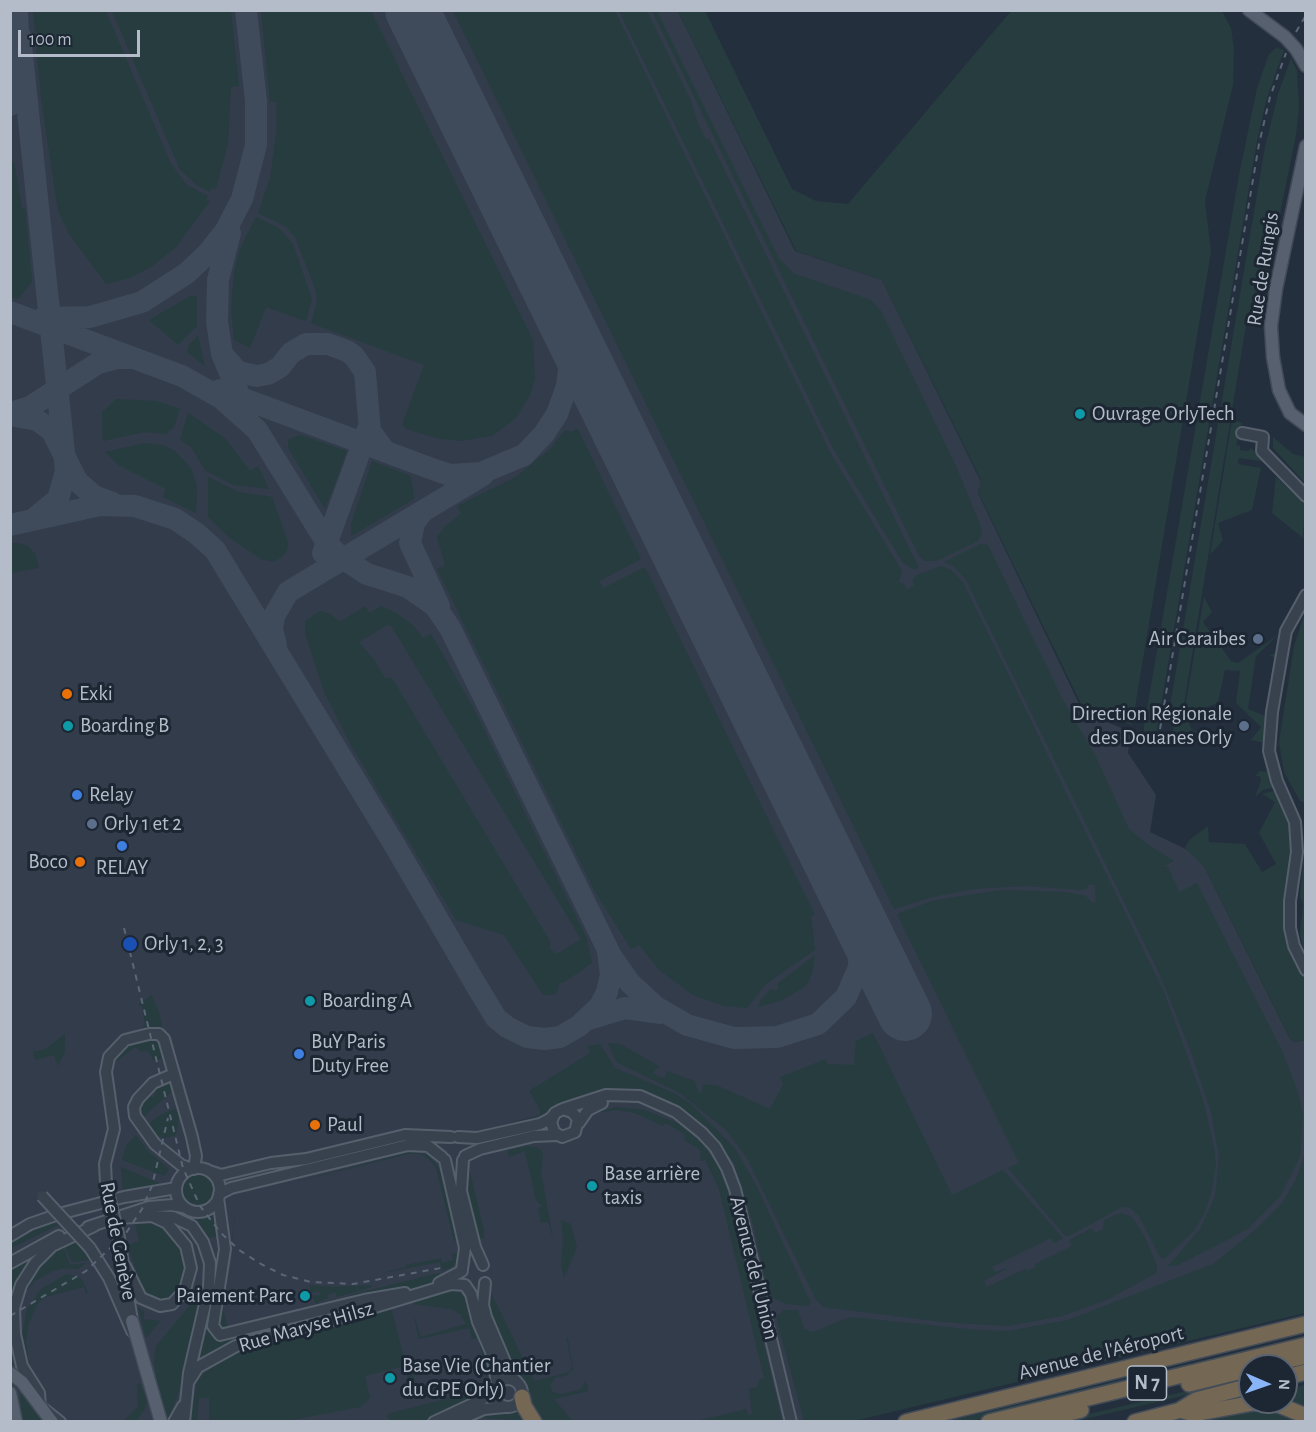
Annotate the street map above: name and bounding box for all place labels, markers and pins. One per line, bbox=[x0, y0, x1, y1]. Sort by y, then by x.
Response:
place label: Ouvrage OrlyTech bbox=[1092, 401, 1235, 427]
marker: Ouvrage OrlyTech bbox=[1073, 407, 1087, 421]
place label: Air Caraïbes bbox=[1149, 626, 1246, 652]
marker: Air Caraïbes bbox=[1251, 632, 1265, 646]
place label: Exki bbox=[79, 681, 113, 707]
marker: Exki bbox=[60, 687, 74, 701]
place label: Direction Régionale des Douanes Orly bbox=[1071, 701, 1232, 751]
place label: Boarding B bbox=[80, 713, 169, 739]
marker: Boarding B bbox=[61, 719, 75, 733]
marker: Direction Régionale des Douanes Orly bbox=[1237, 719, 1251, 733]
place label: Relay bbox=[89, 782, 133, 808]
marker: Relay bbox=[70, 788, 84, 802]
place label: Orly 1 et 2 bbox=[104, 811, 182, 837]
marker: Orly 1 et 2 bbox=[85, 817, 99, 831]
marker: RELAY bbox=[115, 839, 129, 853]
place label: Boco bbox=[28, 849, 68, 875]
marker: Boco bbox=[73, 855, 87, 869]
place label: RELAY bbox=[96, 855, 148, 881]
place label: Orly 1, 2, 3 bbox=[144, 931, 224, 957]
marker: Orly 1, 2, 3 bbox=[121, 935, 139, 953]
place label: Boarding A bbox=[322, 988, 412, 1014]
marker: Boarding A bbox=[303, 994, 317, 1008]
place label: BuY Paris Duty Free bbox=[311, 1029, 389, 1079]
marker: BuY Paris Duty Free bbox=[292, 1047, 306, 1061]
place label: Paul bbox=[327, 1112, 363, 1138]
marker: Paul bbox=[308, 1118, 322, 1132]
place label: Base arrière taxis bbox=[604, 1161, 700, 1211]
marker: Base arrière taxis bbox=[585, 1179, 599, 1193]
place label: Paiement Parc bbox=[176, 1283, 293, 1309]
marker: Paiement Parc bbox=[298, 1289, 312, 1303]
place label: Base Vie (Chantier du GPE Orly) bbox=[402, 1353, 550, 1403]
marker: Base Vie (Chantier du GPE Orly) bbox=[383, 1371, 397, 1385]

